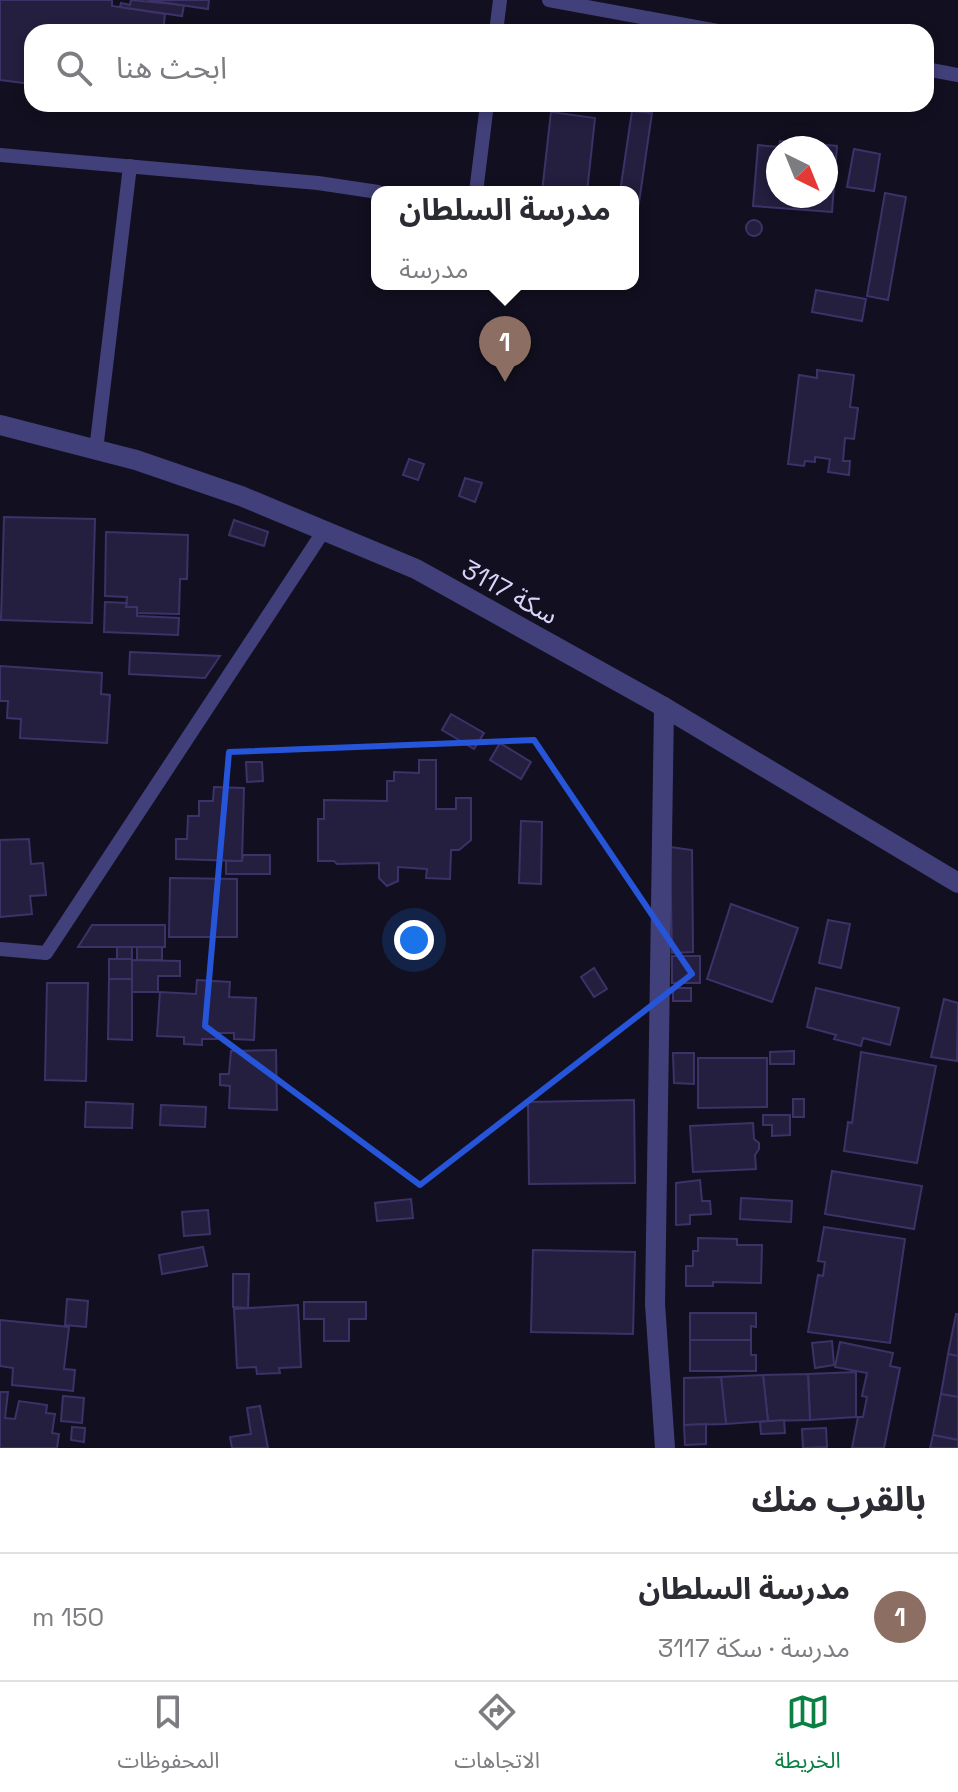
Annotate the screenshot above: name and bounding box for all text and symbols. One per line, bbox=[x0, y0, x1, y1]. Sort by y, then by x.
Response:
search box bbox=[24, 24, 934, 112]
icon: search bbox=[52, 46, 96, 90]
text: ابحث هنا bbox=[116, 48, 227, 87]
north arrow bbox=[766, 136, 838, 208]
popup bbox=[371, 186, 639, 290]
text: مدرسة السلطان bbox=[399, 190, 611, 229]
text: مدرسة bbox=[399, 252, 469, 286]
pin: 1 bbox=[479, 316, 531, 382]
street label: سكة 3117 bbox=[456, 552, 564, 632]
your location bbox=[394, 920, 434, 960]
text: بالقرب منك bbox=[752, 1478, 926, 1521]
text: مدرسة السلطان bbox=[639, 1569, 850, 1608]
text: 150 m bbox=[32, 1600, 104, 1634]
text: 1 bbox=[894, 1600, 906, 1634]
text: مدرسة · سكة 3117 bbox=[658, 1631, 850, 1665]
tab: المحفوظات bbox=[117, 1690, 219, 1784]
tab: الاتجاهات bbox=[454, 1690, 540, 1784]
tab: الخريطة bbox=[775, 1690, 841, 1784]

